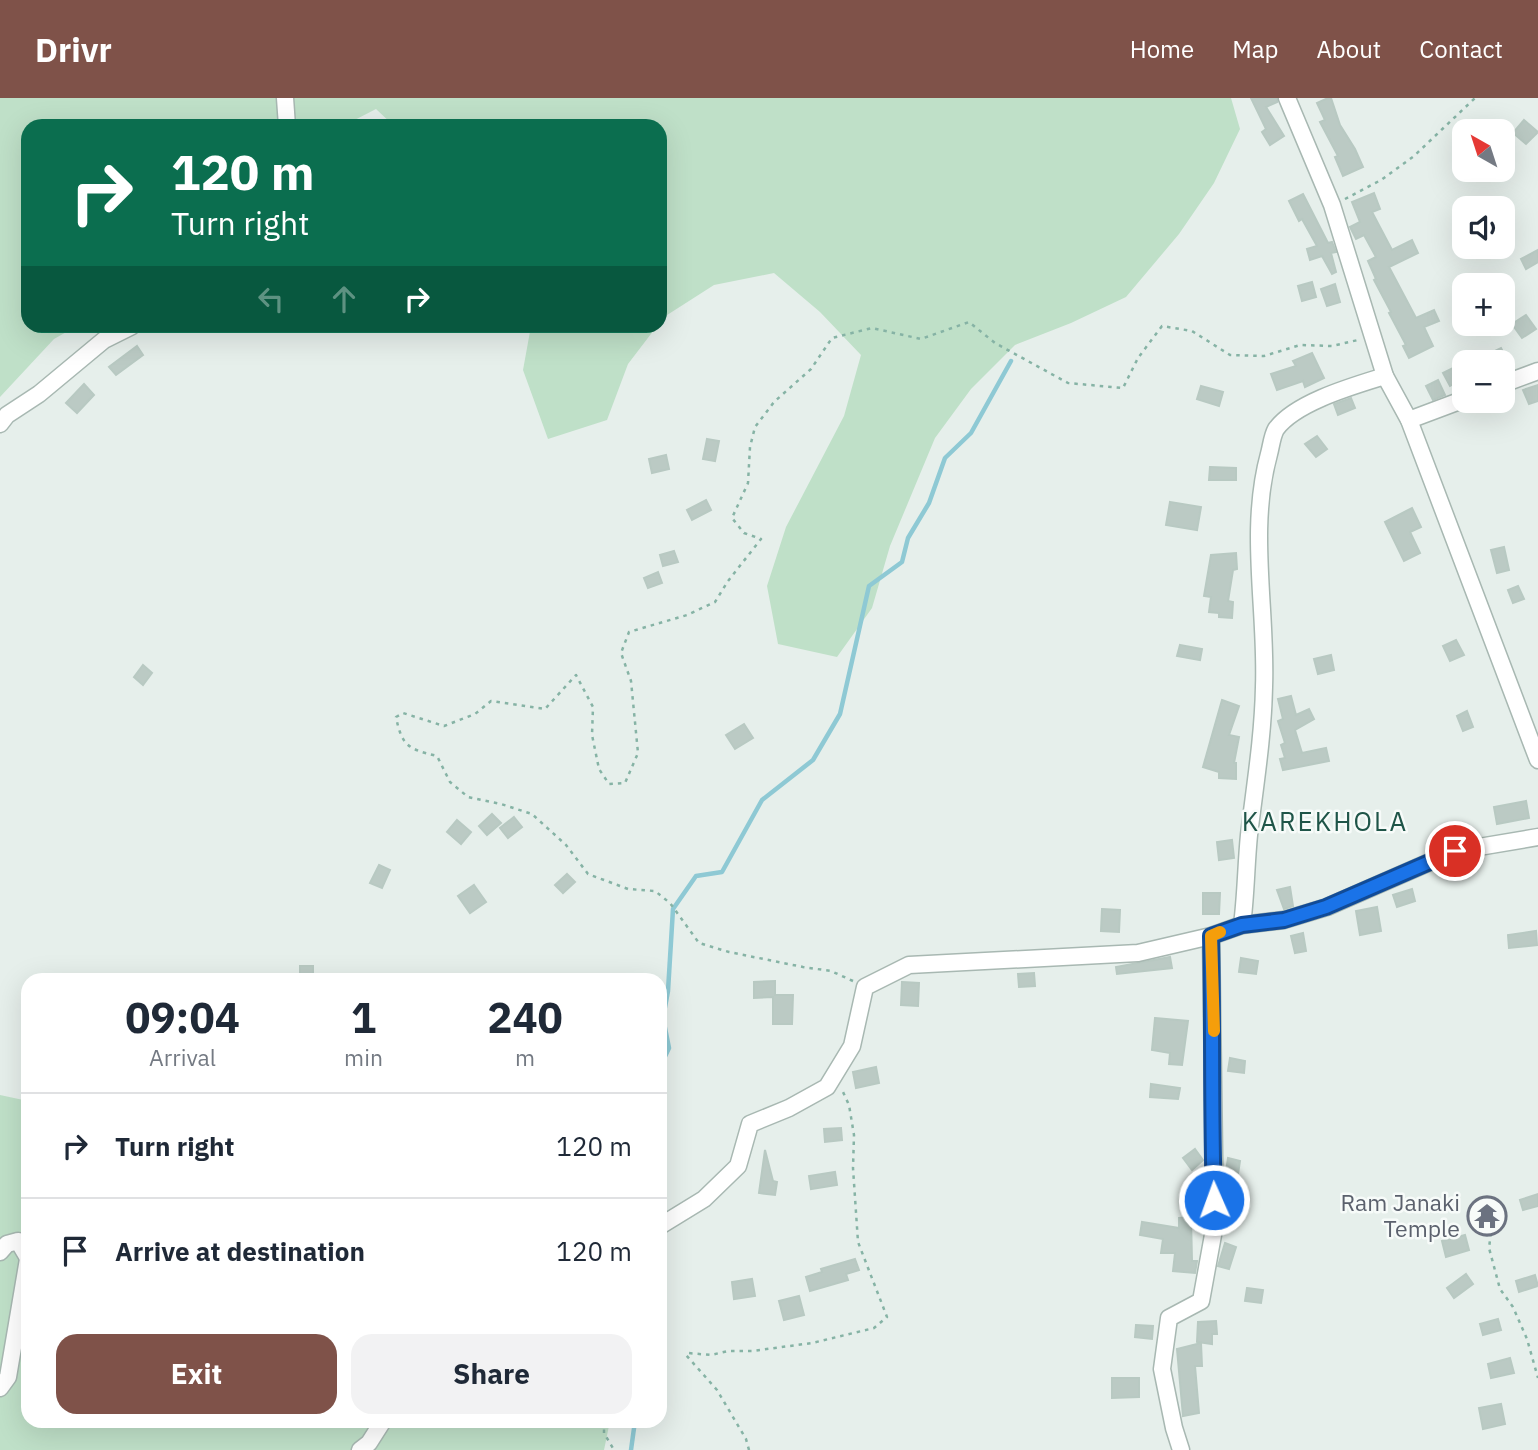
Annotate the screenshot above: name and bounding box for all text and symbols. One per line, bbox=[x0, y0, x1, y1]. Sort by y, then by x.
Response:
text: Drivr bbox=[35, 28, 112, 71]
text: Home bbox=[1130, 33, 1194, 65]
text: Map bbox=[1232, 33, 1278, 65]
text: About bbox=[1316, 33, 1381, 65]
text: Contact bbox=[1419, 33, 1503, 65]
north arrow bbox=[1452, 119, 1516, 182]
map controls bbox=[1452, 119, 1515, 413]
text: 120 m bbox=[171, 140, 315, 203]
icon: right bbox=[56, 147, 147, 238]
button: sound bbox=[1452, 196, 1515, 259]
text: Turn right bbox=[171, 202, 309, 244]
button: + bbox=[1452, 273, 1515, 336]
icon: left bbox=[252, 280, 290, 318]
icon: ahead bbox=[325, 280, 363, 318]
icon: right bbox=[398, 280, 436, 318]
button: − bbox=[1452, 350, 1515, 413]
district label: KAREKHOLA bbox=[1242, 804, 1408, 838]
pin bbox=[1425, 821, 1485, 881]
icon: arrive bbox=[1436, 832, 1474, 870]
text: 09:04 bbox=[125, 990, 240, 1045]
text: 1 bbox=[351, 990, 376, 1045]
text: 240 bbox=[487, 990, 563, 1045]
text: Arrival bbox=[149, 1042, 216, 1072]
text: min bbox=[344, 1042, 383, 1072]
text: m bbox=[515, 1042, 535, 1072]
icon: right bbox=[56, 1127, 94, 1165]
text: Turn right bbox=[115, 1129, 234, 1163]
text: 120 m bbox=[556, 1129, 632, 1163]
position arrow bbox=[1177, 1163, 1251, 1237]
place label: Ram Janaki Temple bbox=[1340, 1187, 1460, 1243]
temple icon: Ram Janaki Temple bbox=[1466, 1195, 1508, 1237]
icon: arrive bbox=[56, 1232, 94, 1270]
text: Arrive at destination bbox=[115, 1234, 365, 1268]
text: 120 m bbox=[556, 1234, 632, 1268]
button: Exit bbox=[56, 1334, 337, 1414]
button: Share bbox=[351, 1334, 632, 1414]

